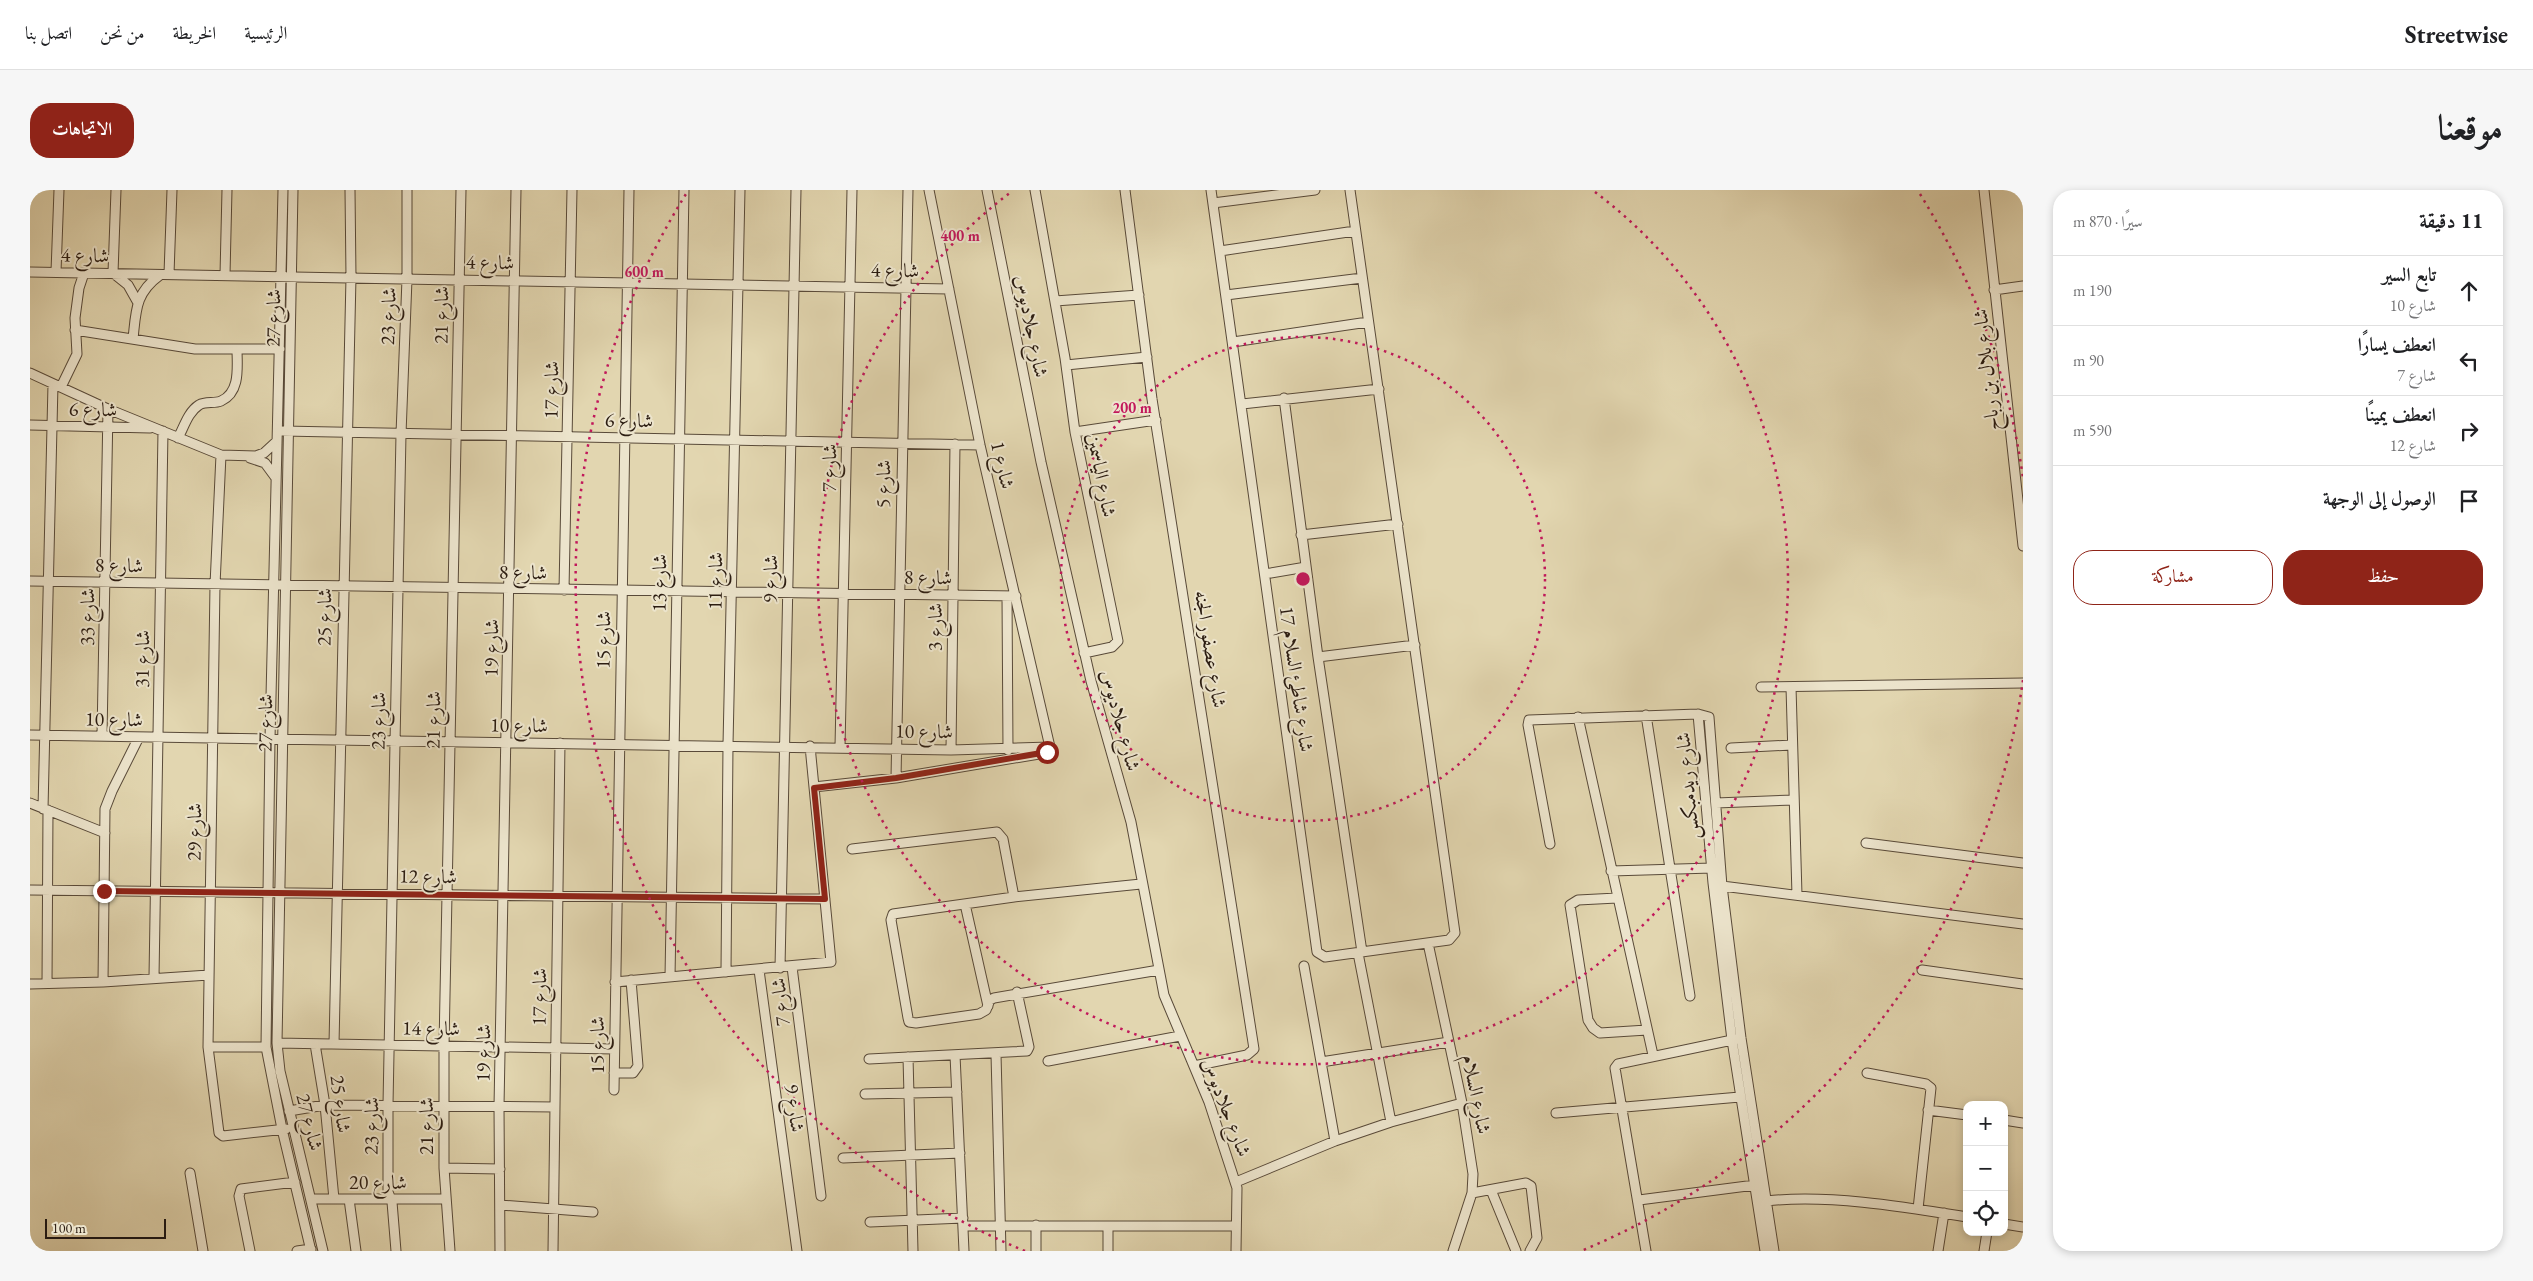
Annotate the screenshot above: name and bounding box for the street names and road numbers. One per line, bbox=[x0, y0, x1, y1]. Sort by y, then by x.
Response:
street label: شارع 4 bbox=[61, 242, 109, 273]
street label: شارع 4 bbox=[466, 249, 514, 280]
street label: شارع 4 bbox=[871, 257, 919, 288]
street label: شارع جلاديوس bbox=[1004, 272, 1055, 381]
street label: شارع 21 bbox=[427, 286, 460, 344]
street label: شارع 23 bbox=[374, 287, 407, 346]
street label: شارع 27 bbox=[259, 289, 292, 347]
street label: شارع بلال بن رباح bbox=[1967, 307, 2010, 432]
street label: شارع 17 bbox=[537, 361, 570, 419]
street label: شارع 6 bbox=[69, 396, 117, 427]
street label: شارع 6 bbox=[605, 407, 653, 438]
street label: شارع الياسمين bbox=[1076, 431, 1123, 520]
street label: شارع 1 bbox=[980, 439, 1021, 493]
street label: شارع 7 bbox=[816, 444, 847, 492]
street label: شارع 5 bbox=[870, 460, 901, 508]
street label: شارع 8 bbox=[95, 552, 143, 583]
street label: شارع 11 bbox=[701, 552, 734, 610]
street label: شارع 13 bbox=[645, 554, 678, 612]
street label: شارع 9 bbox=[757, 555, 788, 603]
street label: شارع 8 bbox=[499, 559, 547, 590]
street label: شارع 8 bbox=[904, 564, 952, 595]
street label: شارع 33 bbox=[73, 588, 106, 646]
street label: شارع 25 bbox=[310, 588, 343, 646]
street label: شارع عصفور الجنه bbox=[1184, 588, 1233, 710]
street label: شارع 3 bbox=[922, 603, 953, 651]
street label: شارع شاطئ السلام 17 bbox=[1269, 604, 1320, 754]
street label: شارع 15 bbox=[589, 611, 622, 669]
street label: شارع 19 bbox=[477, 619, 510, 677]
street label: شارع 31 bbox=[128, 630, 161, 688]
street label: شارع جلاديوس bbox=[1090, 666, 1147, 775]
street label: شارع 21 bbox=[419, 691, 452, 749]
street label: شارع 23 bbox=[364, 692, 397, 750]
street label: شارع 27 bbox=[251, 694, 284, 752]
street label: شارع 10 bbox=[85, 705, 143, 738]
street label: شارع 10 bbox=[490, 711, 548, 744]
street label: شارع 10 bbox=[895, 717, 953, 750]
street label: شارع ريدمبكس bbox=[1669, 731, 1710, 841]
street label: شارع 29 bbox=[180, 803, 213, 861]
street label: شارع 12 bbox=[399, 862, 457, 895]
street label: شارع 17 bbox=[525, 968, 558, 1026]
street label: شارع 7 bbox=[765, 976, 800, 1027]
street label: شارع 14 bbox=[402, 1014, 460, 1047]
street label: شارع 15 bbox=[584, 1016, 615, 1074]
street label: شارع 19 bbox=[469, 1024, 502, 1082]
street label: شارع السلام bbox=[1452, 1052, 1497, 1137]
street label: شارع جلاديوس bbox=[1192, 1054, 1258, 1162]
street label: شارع 25 bbox=[320, 1074, 357, 1135]
street label: شارع 9 bbox=[774, 1082, 811, 1134]
street label: شارع 27 bbox=[286, 1091, 330, 1154]
street label: شارع 23 bbox=[357, 1097, 390, 1155]
street label: شارع 21 bbox=[413, 1097, 444, 1155]
street label: شارع 20 bbox=[349, 1169, 407, 1200]

